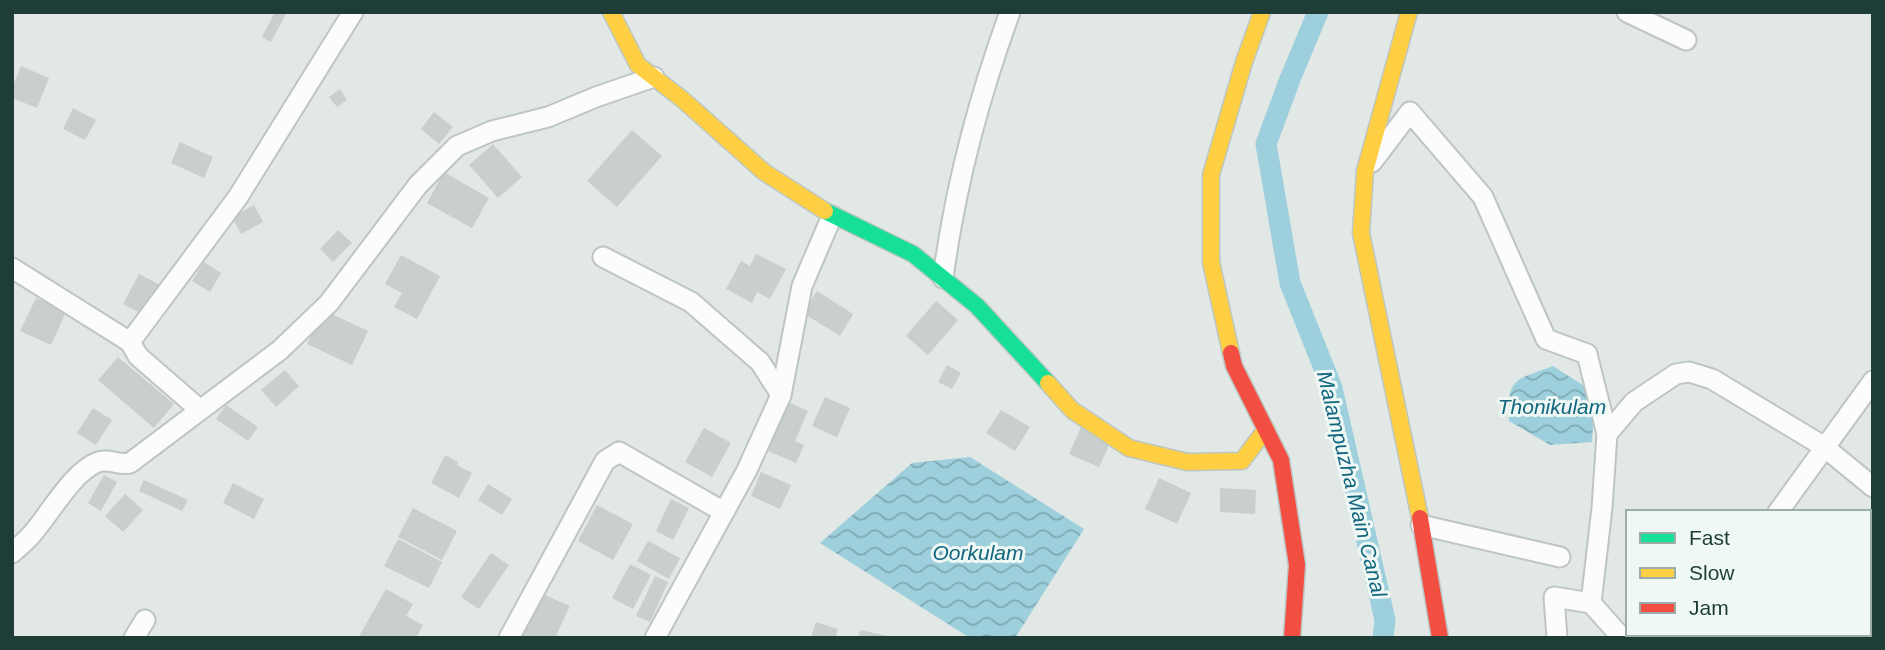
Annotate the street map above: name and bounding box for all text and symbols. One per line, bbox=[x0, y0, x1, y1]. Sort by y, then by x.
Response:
water label: Malampuzha Main Canal bbox=[1313, 369, 1392, 601]
water label: Thonikulam bbox=[1498, 395, 1606, 418]
legend bbox=[1626, 510, 1871, 636]
text: Fast bbox=[1689, 526, 1730, 549]
water label: Oorkulam bbox=[932, 541, 1024, 564]
text: Slow bbox=[1689, 561, 1735, 584]
text: Jam bbox=[1689, 596, 1729, 619]

